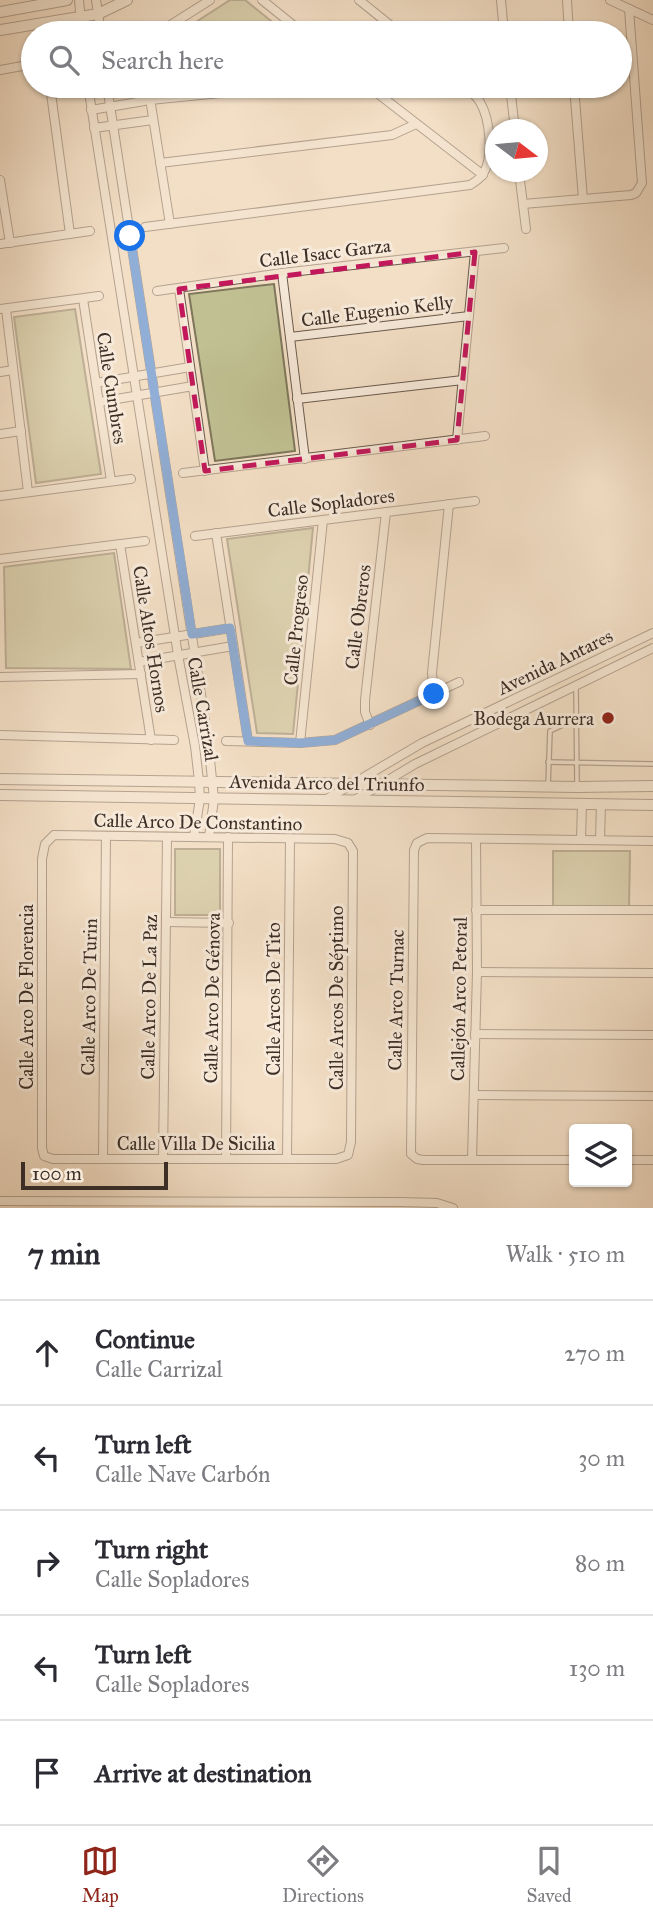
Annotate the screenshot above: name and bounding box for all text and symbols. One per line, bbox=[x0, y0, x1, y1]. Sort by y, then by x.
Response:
search box bbox=[21, 21, 632, 98]
icon: search bbox=[45, 41, 83, 79]
text: Search here bbox=[101, 44, 224, 76]
north arrow bbox=[485, 119, 548, 182]
route start bbox=[114, 220, 145, 251]
street label: Calle Isacc Garza bbox=[258, 233, 393, 272]
street label: Calle Eugenio Kelly bbox=[300, 290, 456, 333]
street label: Calle Cumbres bbox=[92, 330, 132, 446]
street label: Calle Sopladores bbox=[266, 484, 396, 522]
street label: Calle Obreros bbox=[340, 563, 376, 671]
street label: Calle Altos Hornos bbox=[128, 564, 174, 714]
street label: Calle Progreso bbox=[279, 573, 314, 687]
street label: Avenida Antares bbox=[493, 624, 616, 700]
street label: Calle Carrizal bbox=[183, 655, 224, 764]
route end bbox=[418, 678, 449, 709]
place label: Bodega Aurrera bbox=[473, 707, 595, 731]
marker: Bodega Aurrera bbox=[600, 710, 616, 726]
street label: Avenida Arco del Triunfo bbox=[228, 770, 425, 796]
street label: Calle Arco De Constantino bbox=[93, 809, 303, 835]
street label: Calle Arco De Florencia bbox=[15, 903, 38, 1090]
street label: Calle Arcos De Séptimo bbox=[325, 905, 348, 1090]
street label: Calle Arco De Génova bbox=[199, 912, 225, 1083]
street label: Calle Arco De La Paz bbox=[136, 914, 162, 1080]
street label: Callejón Arco Petoral bbox=[446, 916, 472, 1081]
street label: Calle Arco De Turin bbox=[76, 918, 102, 1076]
street label: Calle Arcos De Tito bbox=[262, 922, 285, 1076]
street label: Calle Arco Turnac bbox=[383, 929, 409, 1071]
map controls bbox=[569, 1124, 632, 1187]
button: layers bbox=[569, 1124, 632, 1187]
street label: Calle Villa De Sicilia bbox=[117, 1132, 276, 1155]
scale bar bbox=[21, 1159, 168, 1191]
text: 100 m bbox=[32, 1162, 82, 1185]
text: 7 min bbox=[28, 1236, 100, 1272]
text: Walk · 510 m bbox=[505, 1240, 625, 1268]
text: Continue bbox=[95, 1323, 195, 1355]
icon: ahead bbox=[28, 1334, 66, 1372]
text: 270 m bbox=[564, 1339, 625, 1367]
text: Calle Carrizal bbox=[95, 1355, 223, 1383]
text: Turn left bbox=[95, 1428, 191, 1460]
icon: left bbox=[28, 1439, 66, 1477]
text: 30 m bbox=[578, 1444, 625, 1472]
text: Calle Nave Carbón bbox=[95, 1460, 270, 1488]
text: Turn right bbox=[95, 1533, 208, 1565]
icon: right bbox=[28, 1544, 66, 1582]
text: 80 m bbox=[575, 1549, 625, 1577]
text: Calle Sopladores bbox=[95, 1565, 249, 1593]
text: Turn left bbox=[95, 1638, 191, 1670]
icon: left bbox=[28, 1649, 66, 1687]
text: 130 m bbox=[569, 1654, 625, 1682]
text: Calle Sopladores bbox=[95, 1670, 249, 1698]
icon: arrive bbox=[28, 1754, 66, 1792]
text: Arrive at destination bbox=[95, 1757, 312, 1789]
tab: Map bbox=[81, 1842, 119, 1907]
tab: Directions bbox=[282, 1842, 364, 1907]
tab: Saved bbox=[527, 1842, 572, 1907]

